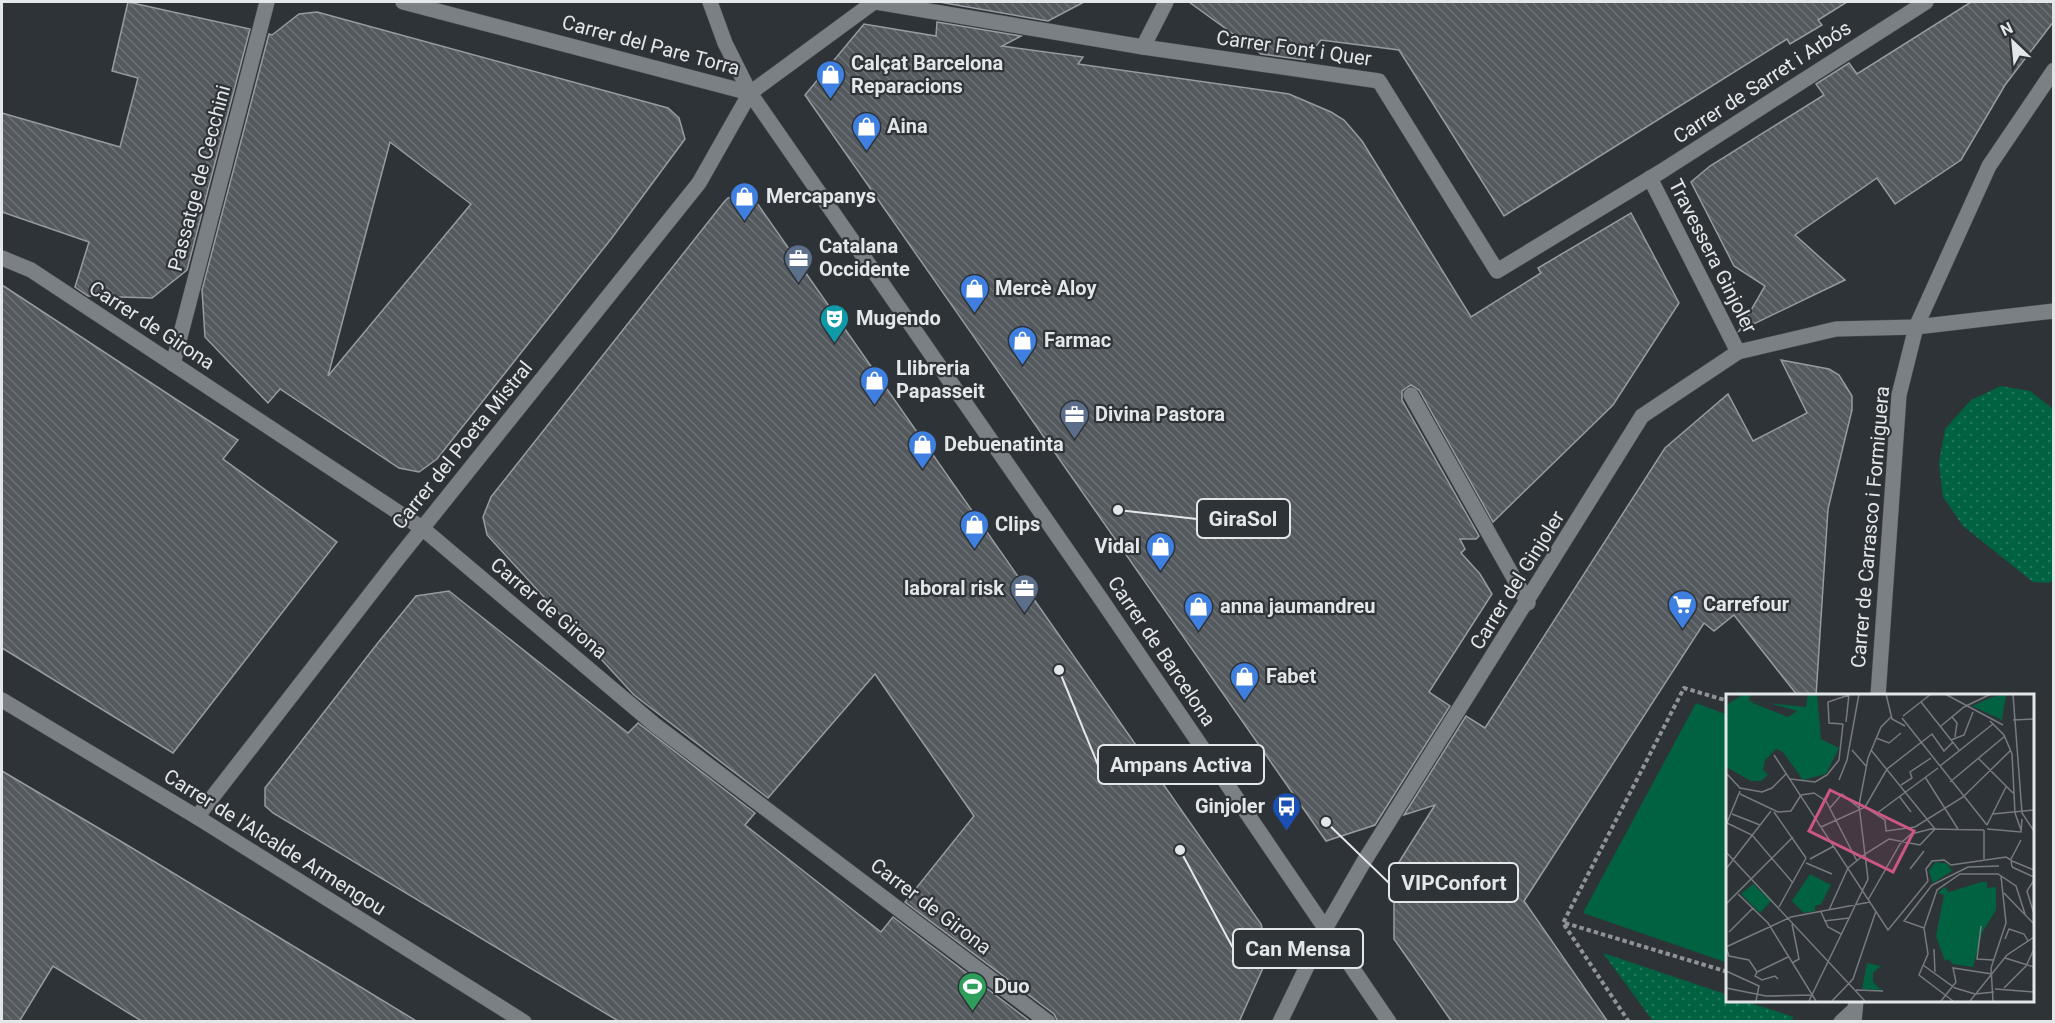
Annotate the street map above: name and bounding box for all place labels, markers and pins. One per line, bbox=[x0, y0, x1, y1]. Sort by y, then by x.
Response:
place label: Calçat Barcelona Reparacions bbox=[851, 51, 1004, 98]
shop icon: Calçat Barcelona Reparacions bbox=[814, 58, 846, 100]
shop icon: Aina bbox=[850, 110, 882, 152]
place label: Aina bbox=[887, 114, 928, 138]
shop icon: Mercapanys bbox=[729, 180, 761, 222]
place label: Mercapanys bbox=[766, 184, 876, 208]
place label: Catalana Occidente bbox=[819, 234, 910, 281]
office icon: Catalana Occidente bbox=[782, 242, 814, 284]
shop icon: Mercè Aloy bbox=[958, 272, 990, 314]
place label: Mercè Aloy bbox=[995, 276, 1098, 300]
theatre icon: Mugendo bbox=[819, 302, 851, 344]
place label: Mugendo bbox=[856, 306, 941, 330]
shop icon: Farmac bbox=[1007, 324, 1039, 366]
place label: Farmac bbox=[1044, 328, 1111, 352]
place label: Llibreria Papasseit bbox=[896, 356, 985, 403]
shop icon: Llibreria Papasseit bbox=[859, 364, 891, 406]
office icon: Divina Pastora bbox=[1058, 398, 1090, 440]
place label: Divina Pastora bbox=[1095, 402, 1225, 426]
shop icon: Debuenatinta bbox=[907, 428, 939, 470]
place label: Debuenatinta bbox=[944, 432, 1064, 456]
callout: GiraSol bbox=[1197, 499, 1290, 538]
shop icon: Clips bbox=[958, 508, 990, 550]
place label: Clips bbox=[995, 512, 1040, 536]
shop icon: Vidal bbox=[1145, 530, 1177, 572]
place label: Vidal bbox=[1094, 534, 1140, 558]
office icon: laboral risk bbox=[1009, 572, 1041, 614]
place label: laboral risk bbox=[904, 576, 1004, 600]
supermarket icon: Carrefour bbox=[1666, 588, 1698, 630]
shop icon: anna jaumandreu bbox=[1183, 590, 1215, 632]
place label: Carrefour bbox=[1703, 592, 1790, 616]
place label: anna jaumandreu bbox=[1220, 594, 1376, 618]
shop icon: Fabet bbox=[1229, 660, 1261, 702]
place label: Fabet bbox=[1266, 664, 1316, 688]
callout: Ampans Activa bbox=[1098, 745, 1264, 784]
bus stop icon: Ginjoler bbox=[1270, 790, 1302, 832]
place label: Ginjoler bbox=[1195, 794, 1266, 818]
callout: VIPConfort bbox=[1389, 863, 1518, 902]
callout: Can Mensa bbox=[1233, 929, 1363, 968]
sports icon: Duo bbox=[957, 970, 989, 1012]
place label: Duo bbox=[994, 974, 1030, 998]

